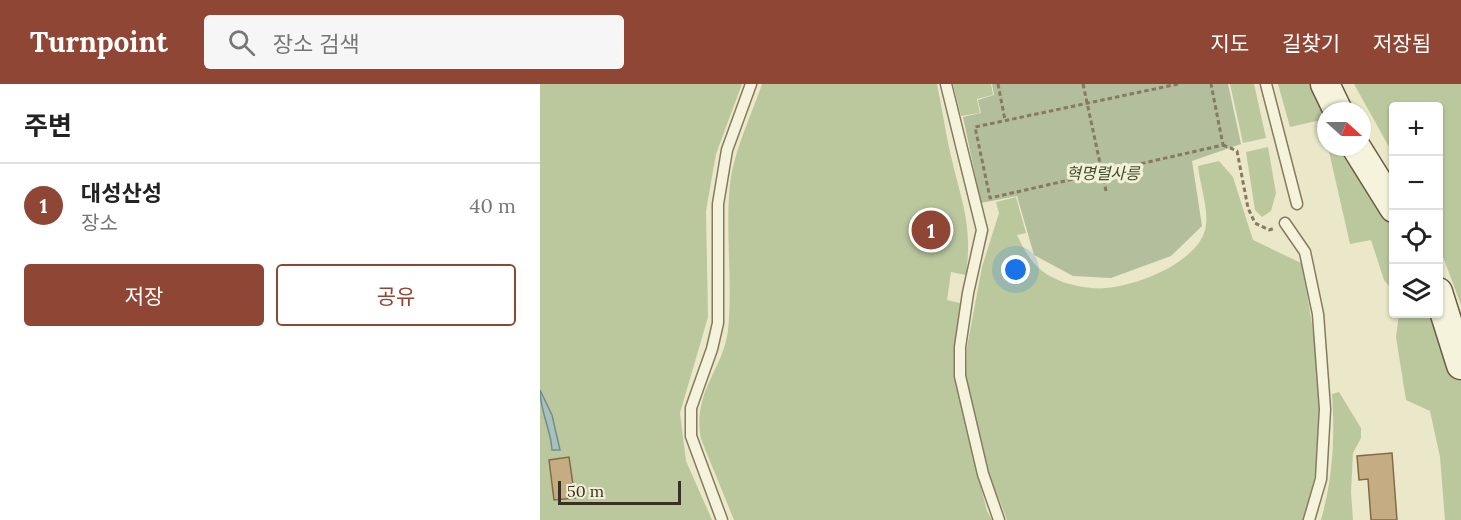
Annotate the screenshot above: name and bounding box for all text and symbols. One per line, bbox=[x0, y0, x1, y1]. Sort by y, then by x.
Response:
search box bbox=[204, 15, 624, 69]
text: Turnpoint bbox=[30, 24, 168, 60]
icon: search bbox=[225, 26, 258, 59]
text: 장소 검색 bbox=[273, 30, 360, 58]
text: 지도 bbox=[1210, 30, 1249, 57]
text: 길찾기 bbox=[1282, 30, 1340, 57]
text: 저장됨 bbox=[1373, 30, 1431, 57]
north arrow bbox=[1317, 102, 1371, 156]
map controls bbox=[1389, 102, 1443, 318]
button: + bbox=[1389, 102, 1443, 156]
text: 주변 bbox=[24, 109, 72, 142]
button: − bbox=[1389, 156, 1443, 210]
park label: 혁명렬사릉 bbox=[1066, 163, 1141, 183]
text: 대성산성 bbox=[81, 179, 162, 207]
text: 1 bbox=[39, 193, 48, 218]
text: 40 m bbox=[470, 193, 516, 218]
pin: 1 bbox=[912, 208, 950, 252]
text: 장소 bbox=[81, 210, 118, 235]
button: locate bbox=[1389, 210, 1443, 264]
your location bbox=[1001, 255, 1030, 284]
button: 저장 bbox=[24, 264, 264, 326]
button: 공유 bbox=[276, 264, 516, 326]
button: layers bbox=[1389, 264, 1443, 318]
scale bar bbox=[558, 478, 681, 506]
text: 50 m bbox=[567, 481, 604, 501]

